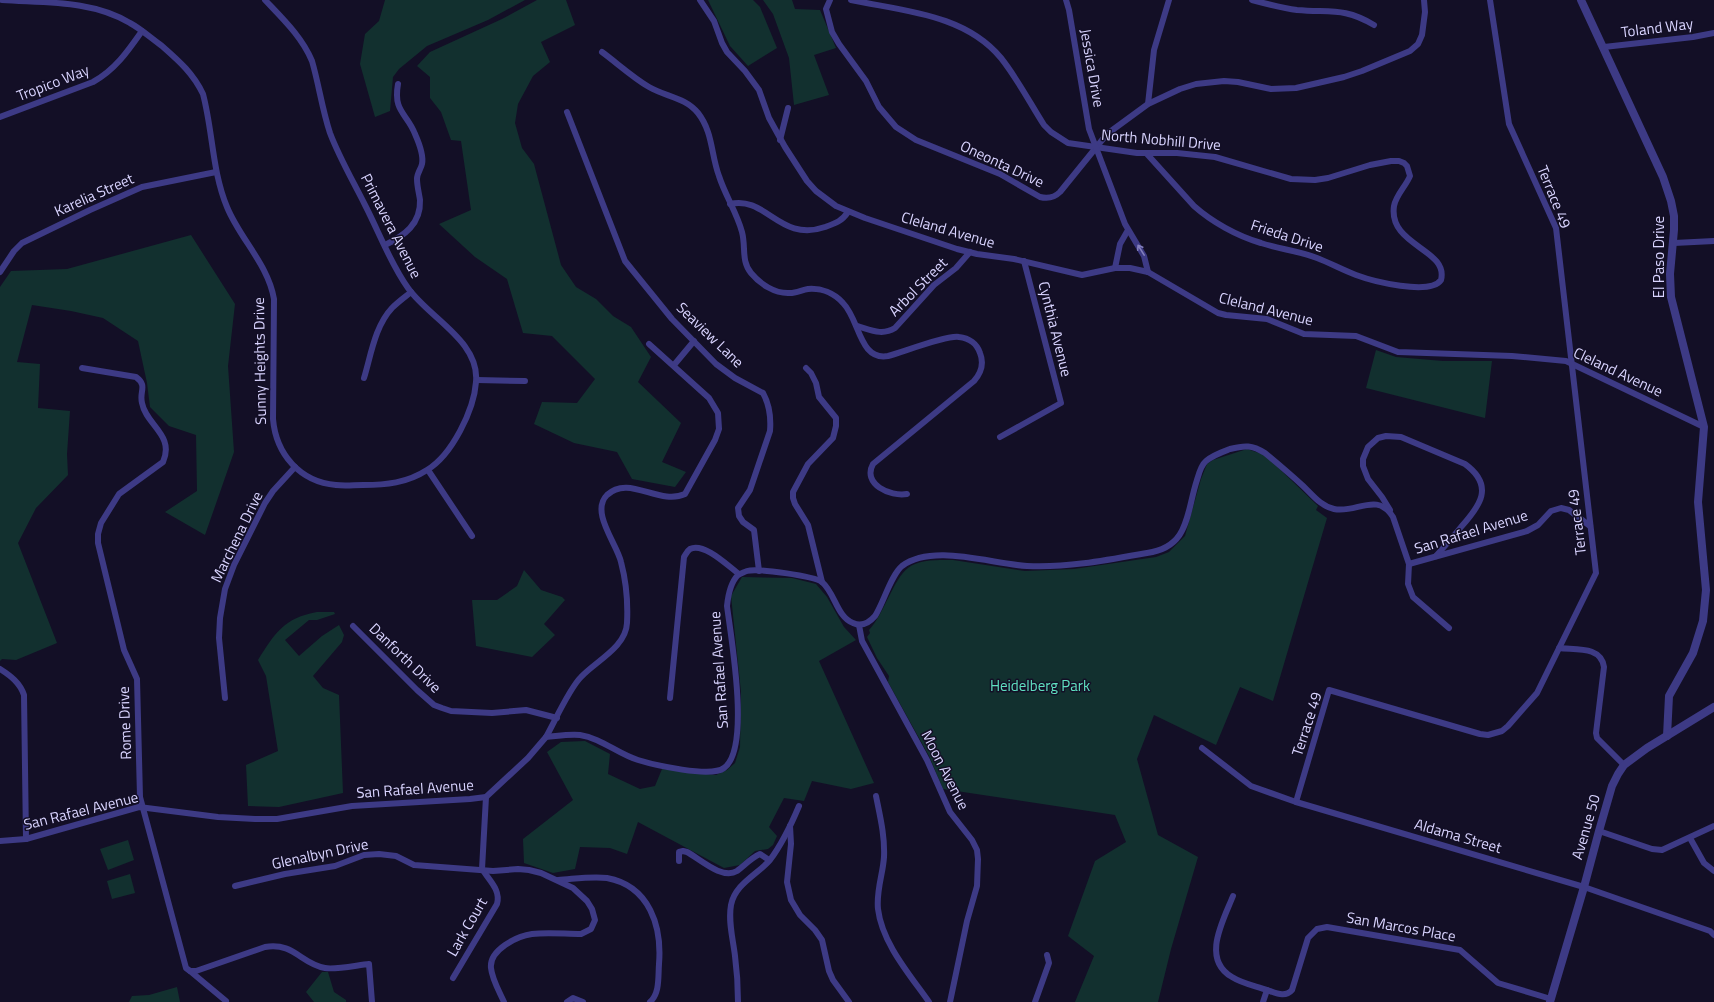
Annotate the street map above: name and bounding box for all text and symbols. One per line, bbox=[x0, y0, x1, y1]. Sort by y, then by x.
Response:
street label: Toland Way bbox=[1620, 12, 1694, 43]
street label: Jessica Drive bbox=[1074, 27, 1111, 109]
street label: Tropico Way bbox=[13, 58, 92, 107]
street label: North Nobhill Drive bbox=[1100, 123, 1222, 156]
street label: Oneonta Drive bbox=[956, 134, 1048, 193]
street label: Terrace 49 bbox=[1531, 162, 1578, 232]
street label: Karelia Street bbox=[50, 166, 138, 222]
street label: Primavera Avenue bbox=[355, 169, 428, 282]
street label: Cleland Avenue bbox=[899, 205, 998, 254]
street label: Frieda Drive bbox=[1248, 213, 1326, 258]
street label: El Paso Drive bbox=[1647, 216, 1670, 298]
one-way arrow bbox=[1136, 244, 1144, 256]
street label: Arbol Street bbox=[883, 251, 953, 321]
street label: Cynthia Avenue bbox=[1033, 279, 1078, 379]
street label: Cleland Avenue bbox=[1217, 286, 1316, 331]
street label: Seaview Lane bbox=[671, 296, 749, 373]
street label: Sunny Heights Drive bbox=[247, 297, 272, 425]
street label: Cleland Avenue bbox=[1570, 341, 1667, 402]
street label: Marchena Drive bbox=[205, 487, 269, 586]
street label: Terrace 49 bbox=[1561, 488, 1592, 556]
street label: San Rafael Avenue bbox=[1411, 503, 1530, 560]
street label: San Rafael Avenue bbox=[703, 611, 734, 729]
street label: Danforth Drive bbox=[364, 617, 447, 698]
park label: Heidelberg Park bbox=[990, 674, 1090, 697]
street label: Rome Drive bbox=[112, 686, 137, 760]
street label: Terrace 49 bbox=[1285, 689, 1328, 759]
street label: Moon Avenue bbox=[916, 726, 975, 814]
street label: San Rafael Avenue bbox=[356, 773, 474, 804]
street label: San Rafael Avenue bbox=[21, 785, 141, 836]
street label: Avenue 50 bbox=[1565, 791, 1606, 862]
street label: Aldama Street bbox=[1412, 812, 1505, 859]
street label: Glenalbyn Drive bbox=[269, 832, 370, 875]
street label: Lark Court bbox=[440, 892, 493, 961]
street label: San Marcos Place bbox=[1345, 906, 1458, 947]

